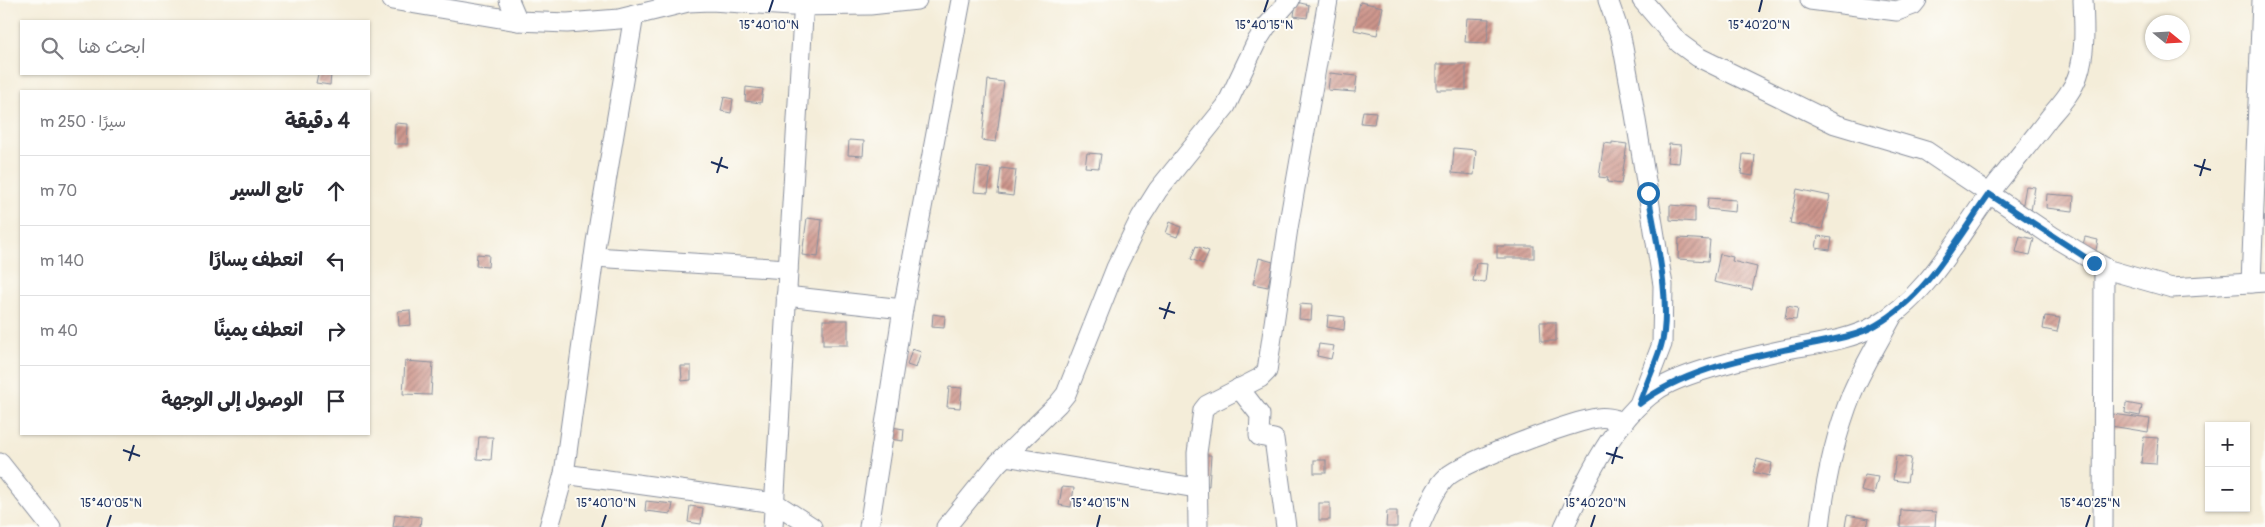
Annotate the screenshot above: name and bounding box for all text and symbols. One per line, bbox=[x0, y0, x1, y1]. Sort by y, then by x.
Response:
north arrow bbox=[2145, 15, 2190, 60]
text: 15°40'10"N bbox=[739, 18, 799, 33]
text: 15°40'15"N bbox=[1235, 18, 1293, 33]
text: 15°40'20"N bbox=[1728, 18, 1790, 33]
search box bbox=[20, 20, 370, 75]
icon: search bbox=[38, 34, 66, 62]
text: ابحث هنا bbox=[78, 35, 146, 59]
text: 4 دقيقة bbox=[285, 108, 350, 135]
text: سيرًا · 250 m bbox=[40, 112, 126, 132]
icon: ahead bbox=[322, 177, 350, 205]
text: تابع السير bbox=[231, 178, 303, 202]
text: 70 m bbox=[40, 181, 77, 201]
route start bbox=[1637, 182, 1660, 205]
icon: left bbox=[322, 247, 350, 275]
text: انعطف يسارًا bbox=[209, 248, 303, 272]
text: 140 m bbox=[40, 251, 84, 271]
route end bbox=[2083, 252, 2106, 275]
icon: right bbox=[322, 317, 350, 345]
text: انعطف يمينًا bbox=[214, 318, 303, 342]
text: 40 m bbox=[40, 321, 78, 341]
icon: arrive bbox=[322, 387, 350, 415]
text: الوصول إلى الوجهة bbox=[161, 388, 303, 412]
map controls bbox=[2205, 422, 2250, 512]
button: + bbox=[2205, 422, 2250, 467]
button: − bbox=[2205, 467, 2250, 512]
text: 15°40'05"N bbox=[80, 496, 142, 511]
text: 15°40'10"N bbox=[576, 496, 636, 511]
text: 15°40'15"N bbox=[1071, 496, 1129, 511]
text: 15°40'20"N bbox=[1564, 496, 1626, 511]
text: 15°40'25"N bbox=[2060, 496, 2120, 511]

